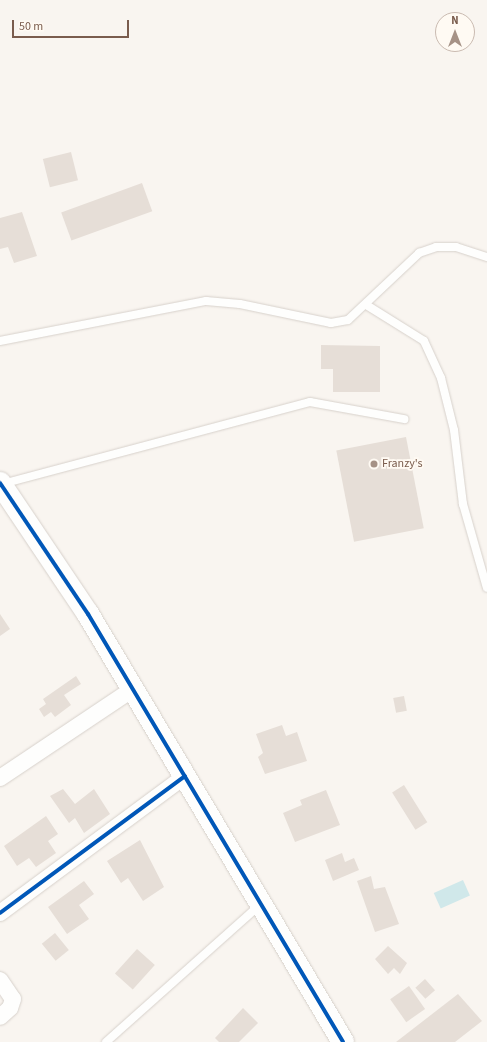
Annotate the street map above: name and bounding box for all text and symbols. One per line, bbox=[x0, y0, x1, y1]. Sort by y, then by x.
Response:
scale bar bbox=[14, 12, 131, 38]
north arrow bbox=[435, 12, 475, 52]
text: N bbox=[451, 13, 459, 28]
text: 50 m bbox=[19, 18, 43, 35]
place label: Franzy's bbox=[382, 457, 423, 471]
marker: Franzy's bbox=[369, 459, 379, 469]

